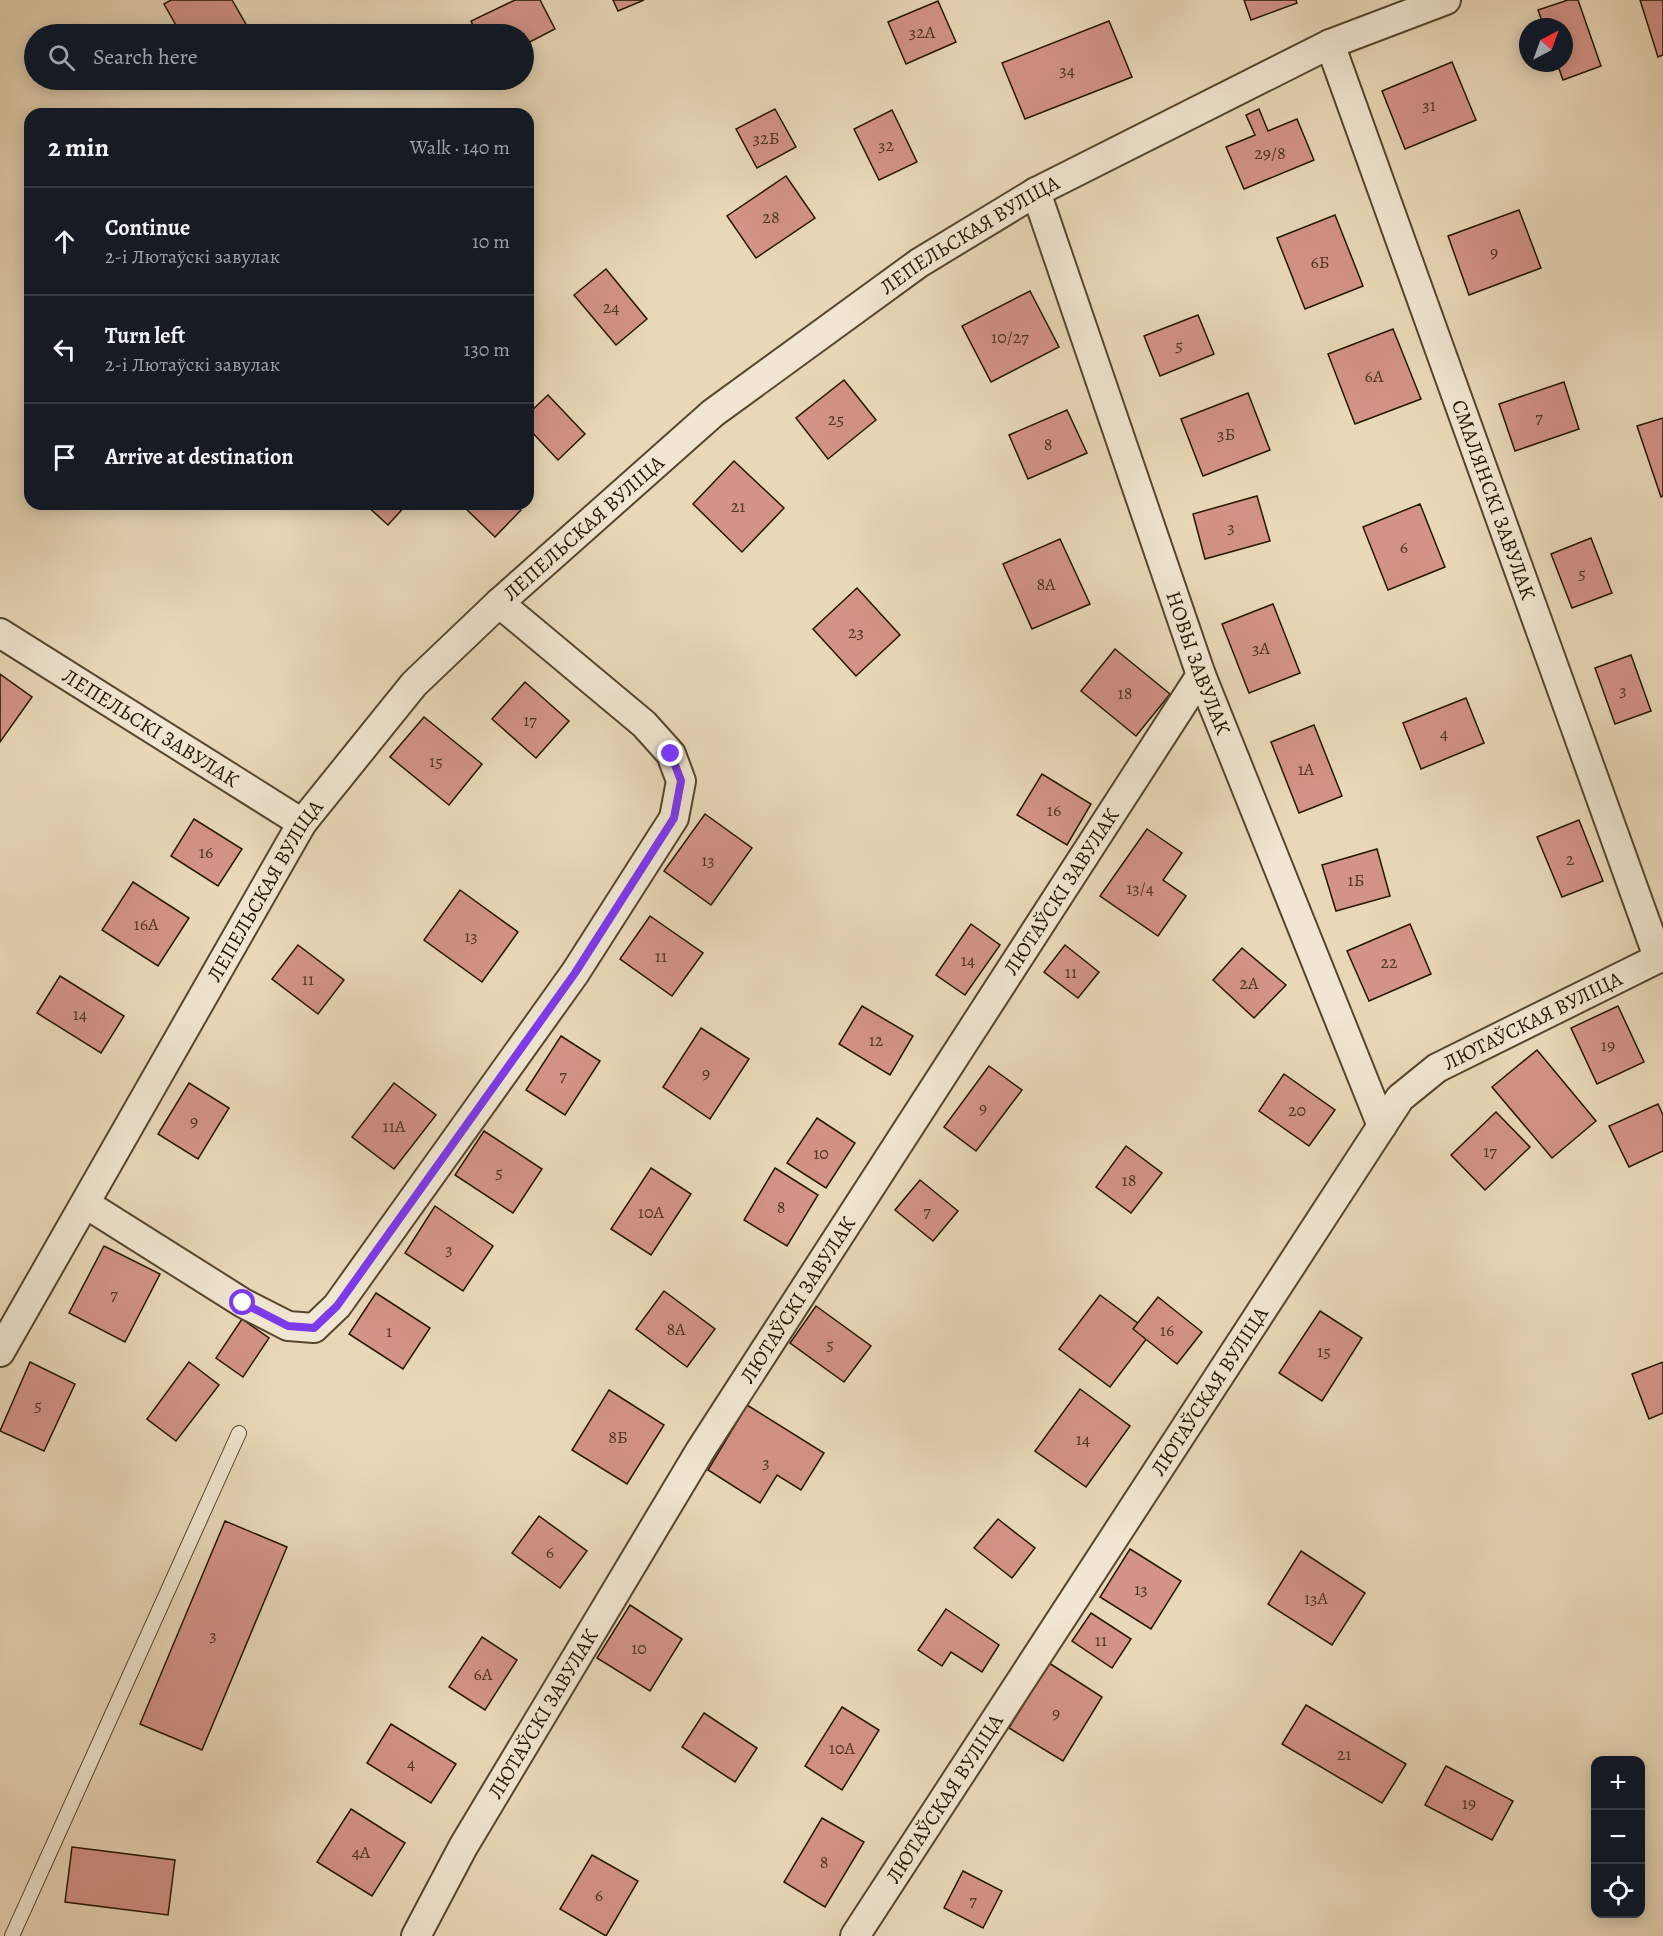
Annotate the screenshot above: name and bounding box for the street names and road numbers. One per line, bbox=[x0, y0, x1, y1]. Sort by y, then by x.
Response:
street label: ЛЕПЕЛЬСКАЯ ВУЛІЦА bbox=[874, 168, 1065, 301]
street label: СМАЛЯНСКІ ЗАВУЛАК bbox=[1445, 396, 1543, 604]
street label: ЛЕПЕЛЬСКАЯ ВУЛІЦА bbox=[497, 448, 671, 607]
street label: НОВЫ ЗАВУЛАК bbox=[1159, 587, 1238, 739]
street label: ЛЕПЕЛЬСКІ ЗАВУЛАК bbox=[57, 662, 245, 794]
street label: ЛЕПЕЛЬСКАЯ ВУЛІЦА bbox=[200, 793, 330, 987]
street label: ЛЮТАЎСКІ ЗАВУЛАК bbox=[997, 802, 1126, 980]
street label: ЛЮТАЎСКАЯ ВУЛІЦА bbox=[1438, 964, 1627, 1077]
street label: ЛЮТАЎСКІ ЗАВУЛАК bbox=[733, 1211, 862, 1389]
street label: ЛЮТАЎСКАЯ ВУЛІЦА bbox=[1144, 1301, 1275, 1481]
street label: ЛЮТАЎСКІ ЗАВУЛАК bbox=[481, 1623, 605, 1804]
street label: ЛЮТАЎСКАЯ ВУЛІЦА bbox=[879, 1708, 1010, 1888]

